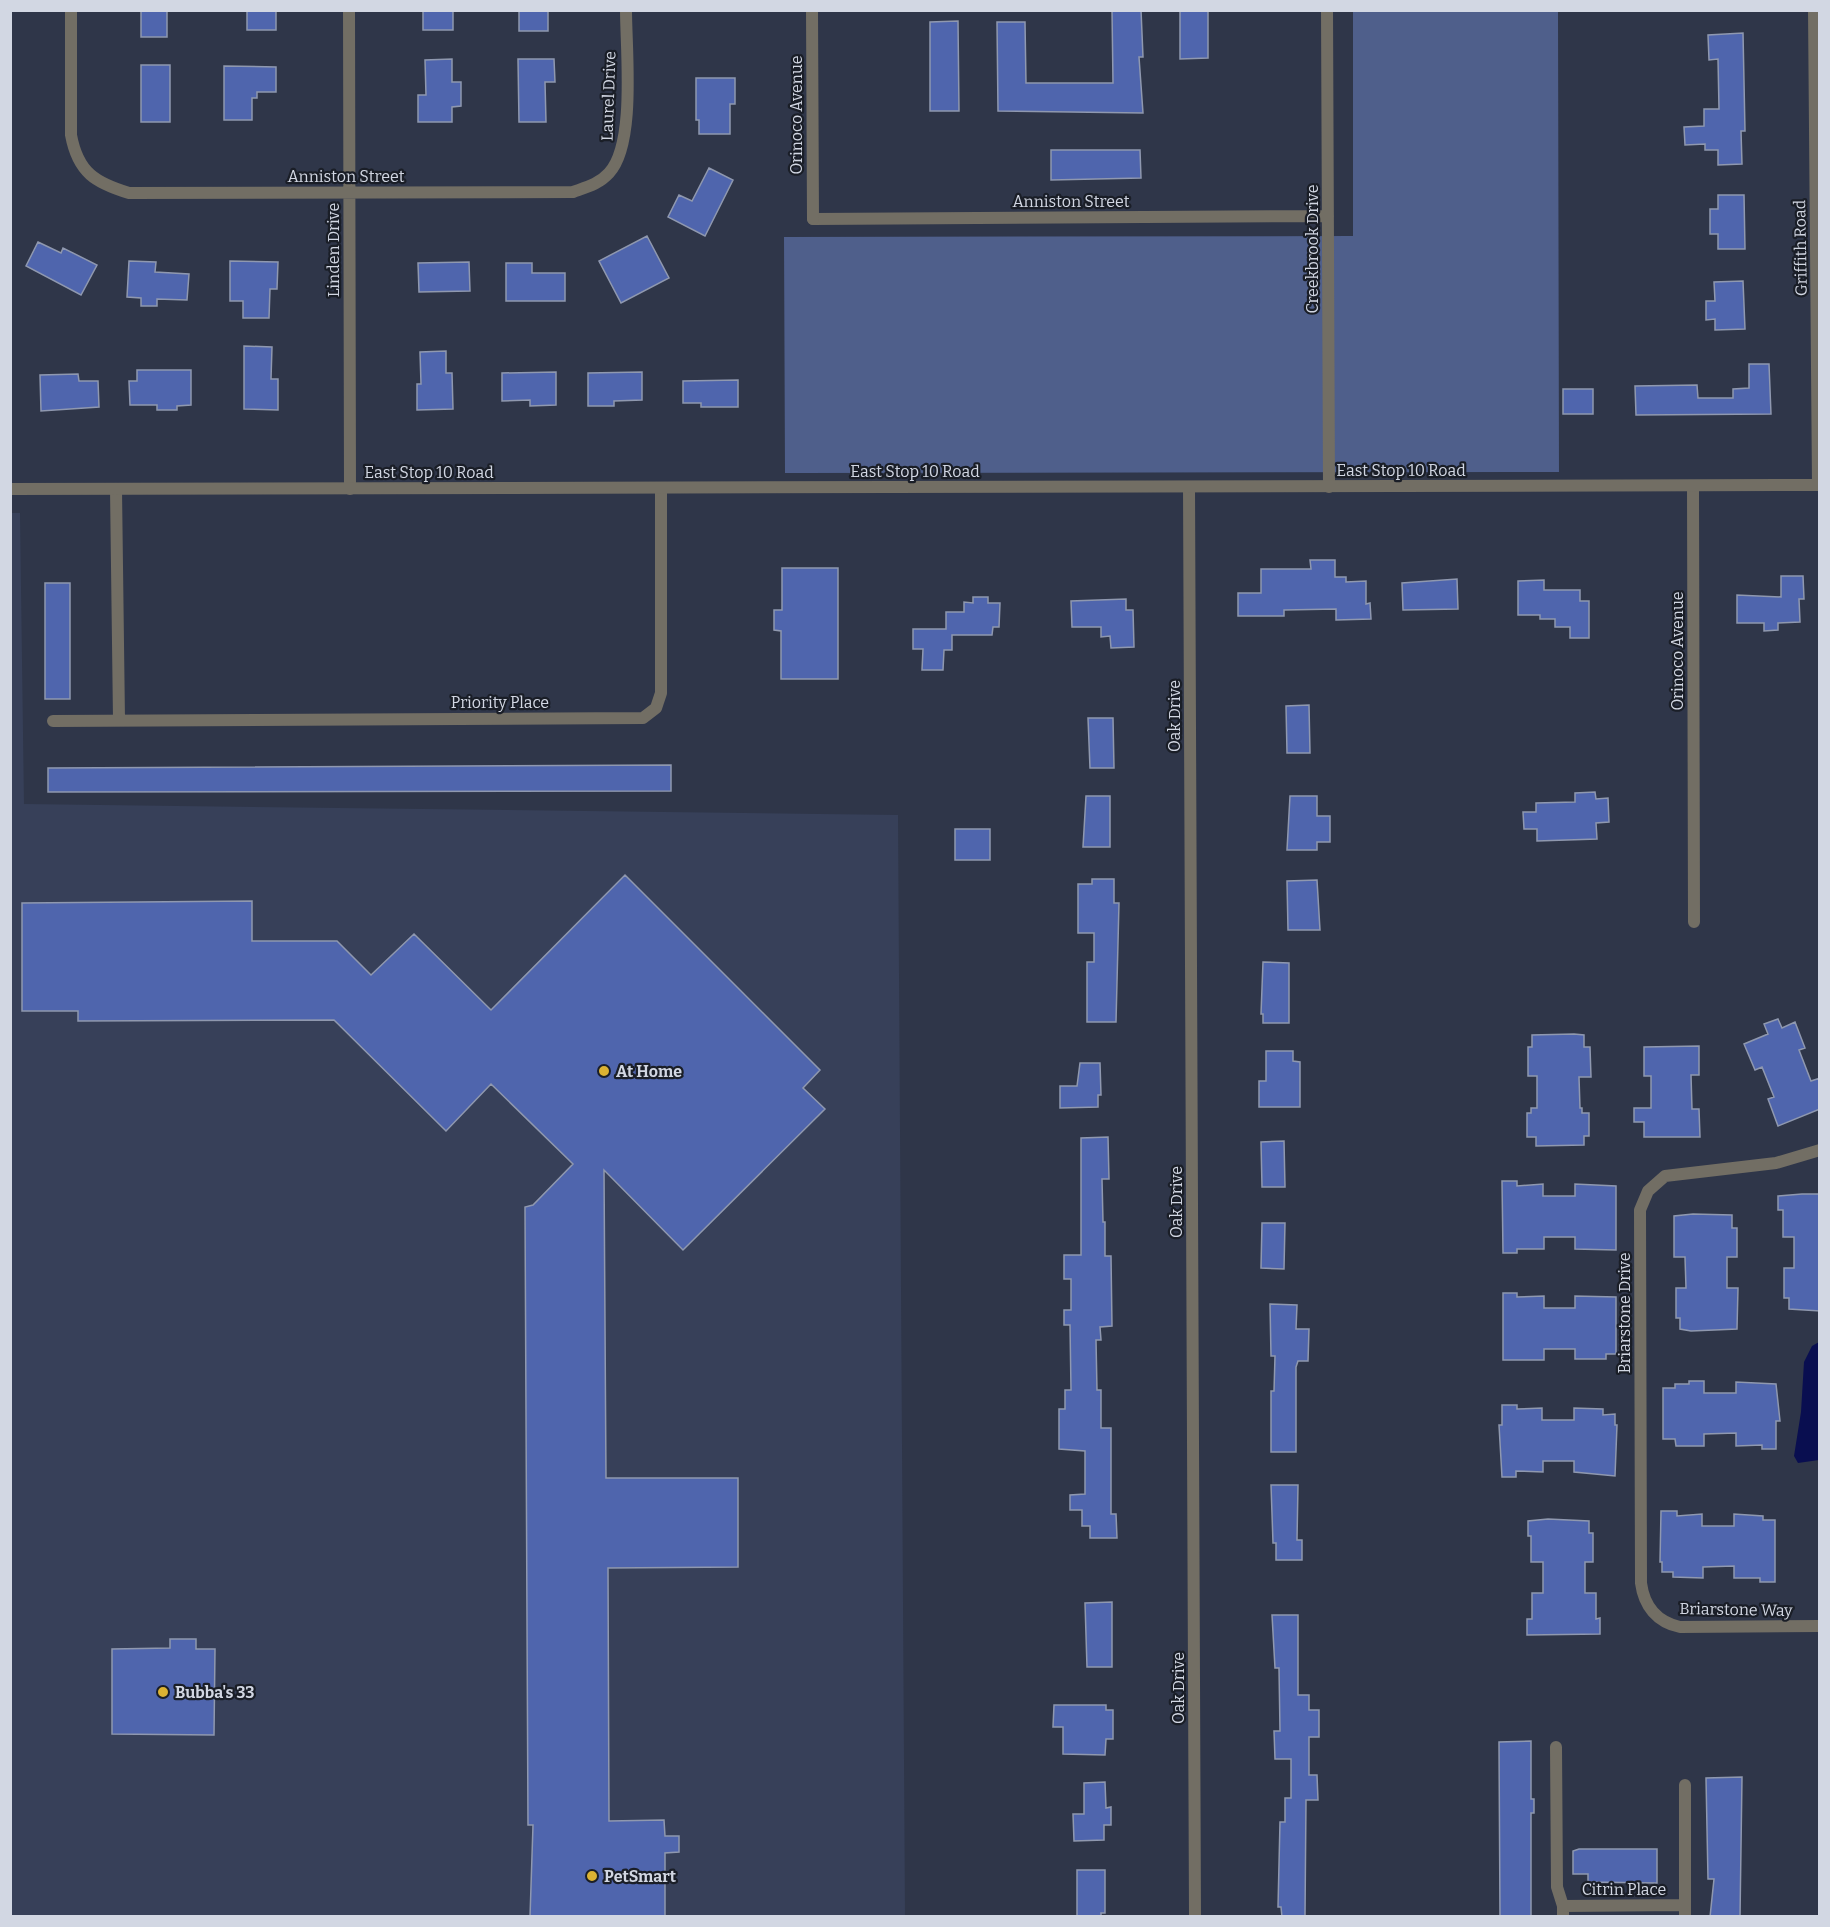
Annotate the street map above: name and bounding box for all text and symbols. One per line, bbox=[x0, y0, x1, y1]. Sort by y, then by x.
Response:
street label: Laurel Drive bbox=[597, 51, 620, 141]
street label: Orinoco Avenue bbox=[787, 55, 806, 175]
street label: Anniston Street bbox=[288, 167, 405, 186]
street label: Creekbrook Drive bbox=[1303, 185, 1322, 313]
street label: Anniston Street bbox=[1013, 192, 1130, 211]
street label: Griffith Road bbox=[1790, 199, 1811, 296]
street label: Linden Drive bbox=[324, 203, 343, 297]
street label: East Stop 10 Road bbox=[1336, 461, 1466, 480]
street label: East Stop 10 Road bbox=[850, 462, 980, 481]
street label: East Stop 10 Road bbox=[364, 463, 494, 482]
street label: Orinoco Avenue bbox=[1668, 591, 1687, 711]
street label: Oak Drive bbox=[1165, 680, 1184, 752]
street label: Priority Place bbox=[451, 693, 549, 712]
place label: At Home bbox=[616, 1062, 682, 1081]
marker: At Home bbox=[597, 1064, 611, 1078]
street label: Oak Drive bbox=[1167, 1166, 1186, 1238]
street label: Briarstone Drive bbox=[1615, 1253, 1634, 1373]
street label: Briarstone Way bbox=[1679, 1599, 1793, 1620]
street label: Oak Drive bbox=[1169, 1652, 1188, 1724]
place label: Bubba's 33 bbox=[175, 1683, 254, 1702]
marker: Bubba's 33 bbox=[156, 1685, 170, 1699]
place label: PetSmart bbox=[604, 1867, 677, 1886]
marker: PetSmart bbox=[585, 1869, 599, 1883]
street label: Citrin Place bbox=[1582, 1880, 1666, 1899]

